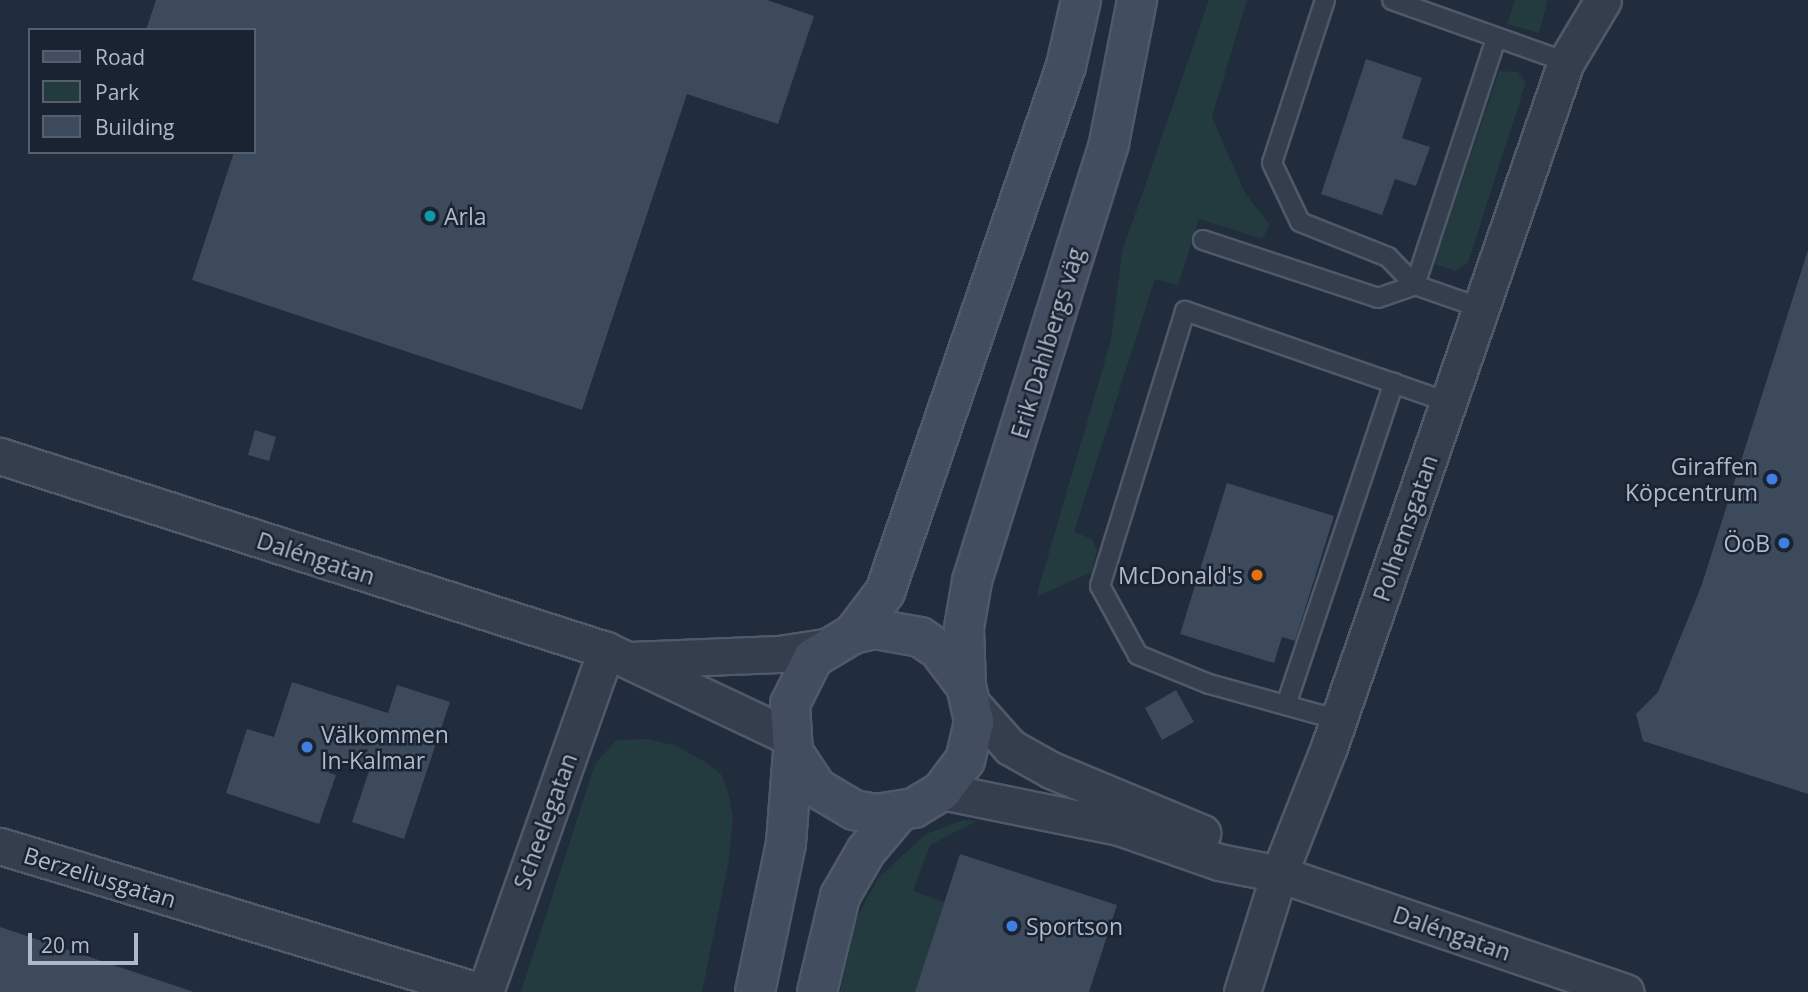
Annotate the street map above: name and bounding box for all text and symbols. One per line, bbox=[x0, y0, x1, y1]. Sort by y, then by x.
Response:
legend bbox=[28, 28, 256, 154]
text: Road bbox=[95, 43, 145, 71]
text: Park bbox=[95, 78, 139, 106]
text: Building bbox=[95, 113, 174, 141]
place label: Arla bbox=[444, 202, 487, 230]
marker: Arla bbox=[422, 208, 438, 224]
street label: Erik Dahlbergs väg bbox=[1005, 244, 1089, 442]
street label: Polhemsgatan bbox=[1367, 451, 1443, 605]
place label: Giraffen Köpcentrum bbox=[1625, 452, 1758, 506]
marker: Giraffen Köpcentrum bbox=[1764, 471, 1780, 487]
street label: Daléngatan bbox=[253, 526, 379, 590]
place label: ÖoB bbox=[1723, 529, 1770, 557]
marker: ÖoB bbox=[1776, 535, 1792, 551]
place label: McDonald's bbox=[1118, 561, 1243, 589]
marker: McDonald's bbox=[1249, 567, 1265, 583]
place label: Välkommen In-Kalmar bbox=[321, 720, 449, 774]
marker: Välkommen In-Kalmar bbox=[299, 739, 315, 755]
street label: Scheelegatan bbox=[508, 749, 582, 893]
street label: Berzeliusgatan bbox=[20, 841, 180, 913]
street label: Daléngatan bbox=[1390, 900, 1514, 966]
place label: Sportson bbox=[1026, 912, 1123, 940]
scale bar bbox=[32, 918, 142, 962]
marker: Sportson bbox=[1004, 918, 1020, 934]
text: 20 m bbox=[41, 931, 90, 959]

